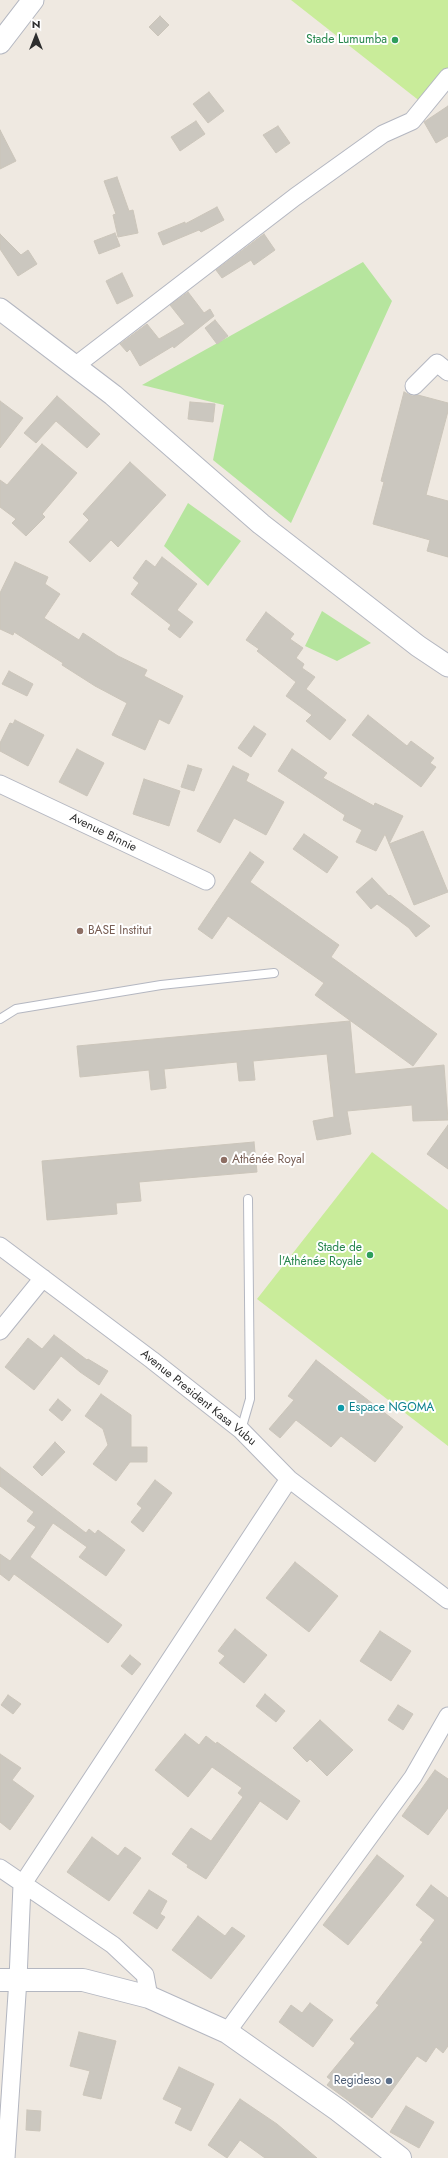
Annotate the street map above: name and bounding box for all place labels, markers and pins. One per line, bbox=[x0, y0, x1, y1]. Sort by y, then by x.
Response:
place label: Stade Lumumba bbox=[306, 33, 387, 47]
marker: Stade Lumumba bbox=[390, 35, 400, 45]
place label: BASE Institut bbox=[88, 924, 151, 938]
marker: BASE Institut bbox=[75, 926, 85, 936]
place label: Athénée Royal bbox=[232, 1153, 304, 1167]
marker: Athénée Royal bbox=[219, 1155, 229, 1165]
place label: Stade de l'Athénée Royale bbox=[279, 1241, 362, 1269]
marker: Stade de l'Athénée Royale bbox=[365, 1250, 375, 1260]
place label: Espace NGOMA bbox=[349, 1401, 434, 1415]
marker: Espace NGOMA bbox=[336, 1403, 346, 1413]
place label: Regideso bbox=[334, 2074, 381, 2088]
marker: Regideso bbox=[384, 2076, 394, 2086]

